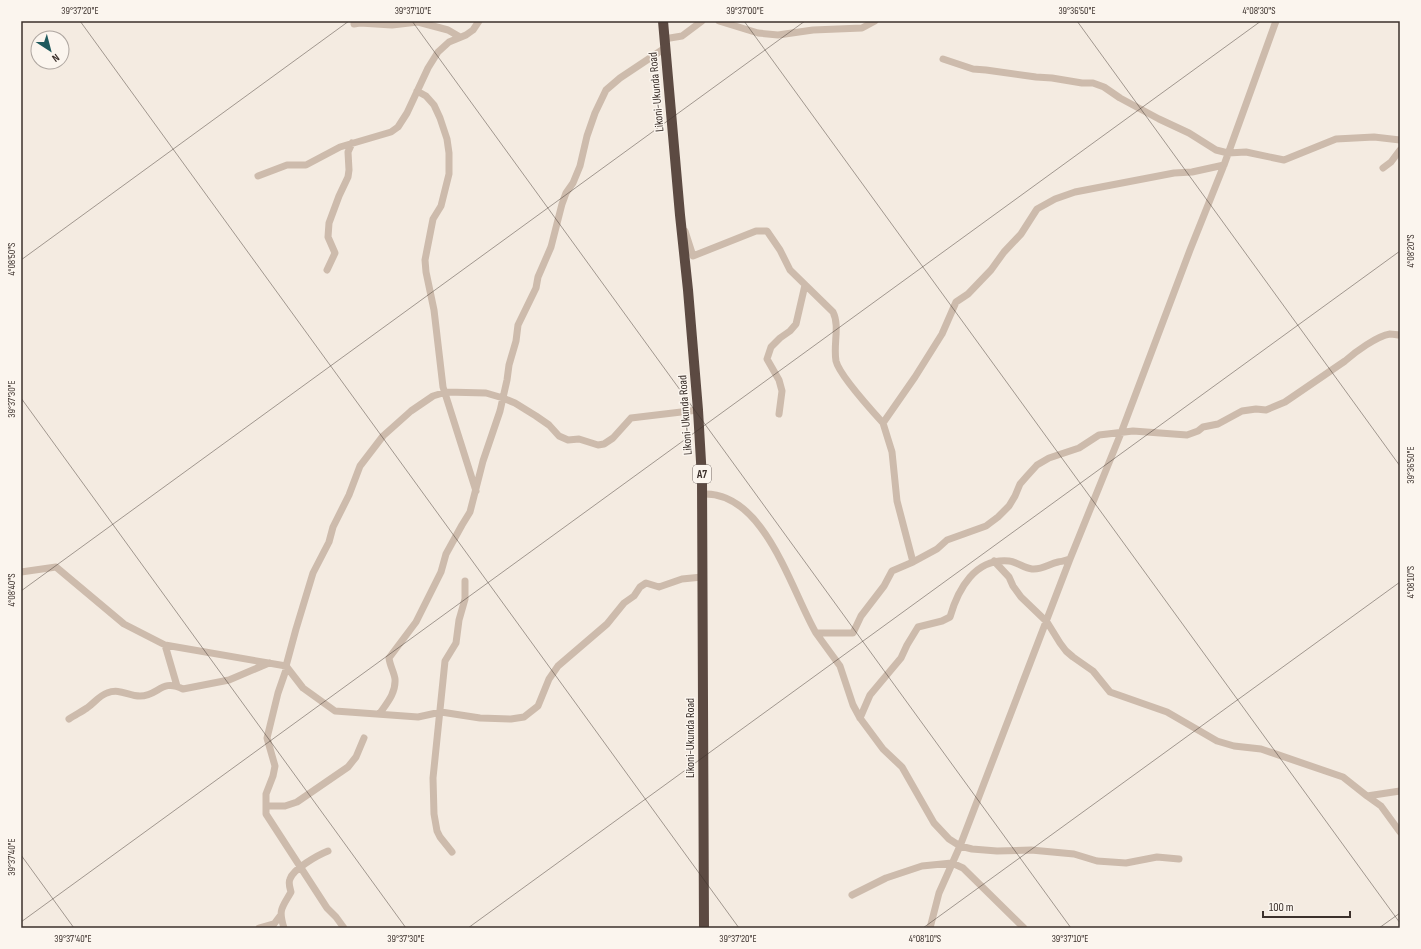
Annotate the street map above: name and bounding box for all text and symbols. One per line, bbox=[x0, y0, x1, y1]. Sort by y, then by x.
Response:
text: 39°37'20"E bbox=[61, 5, 99, 17]
text: 39°37'10"E bbox=[395, 5, 431, 17]
text: 39°37'00"E bbox=[726, 5, 764, 17]
text: 39°36'50"E bbox=[1058, 5, 1096, 17]
text: 4°08'30"S bbox=[1243, 5, 1275, 17]
north arrow bbox=[30, 30, 70, 70]
text: N bbox=[49, 51, 62, 65]
street label: Likoni-Ukunda Road bbox=[646, 51, 667, 132]
text: 4°08'20"S bbox=[1405, 235, 1417, 267]
text: 4°08'50"S bbox=[6, 243, 18, 275]
street label: Likoni-Ukunda Road bbox=[675, 375, 696, 455]
text: 39°37'30"E bbox=[6, 380, 18, 418]
text: 39°36'50"E bbox=[1405, 446, 1417, 484]
road number: A7 bbox=[693, 465, 711, 483]
text: 4°08'10"S bbox=[1405, 566, 1417, 598]
text: 4°08'40"S bbox=[6, 574, 18, 606]
street label: Likoni-Ukunda Road bbox=[683, 698, 698, 778]
text: 39°37'40"E bbox=[6, 838, 18, 876]
scale bar bbox=[1263, 893, 1350, 919]
text: 100 m bbox=[1269, 900, 1294, 915]
text: 39°37'40"E bbox=[54, 933, 92, 945]
text: 39°37'30"E bbox=[387, 933, 425, 945]
text: 39°37'20"E bbox=[719, 933, 757, 945]
text: 4°08'10"S bbox=[909, 933, 941, 945]
text: 39°37'10"E bbox=[1052, 933, 1088, 945]

